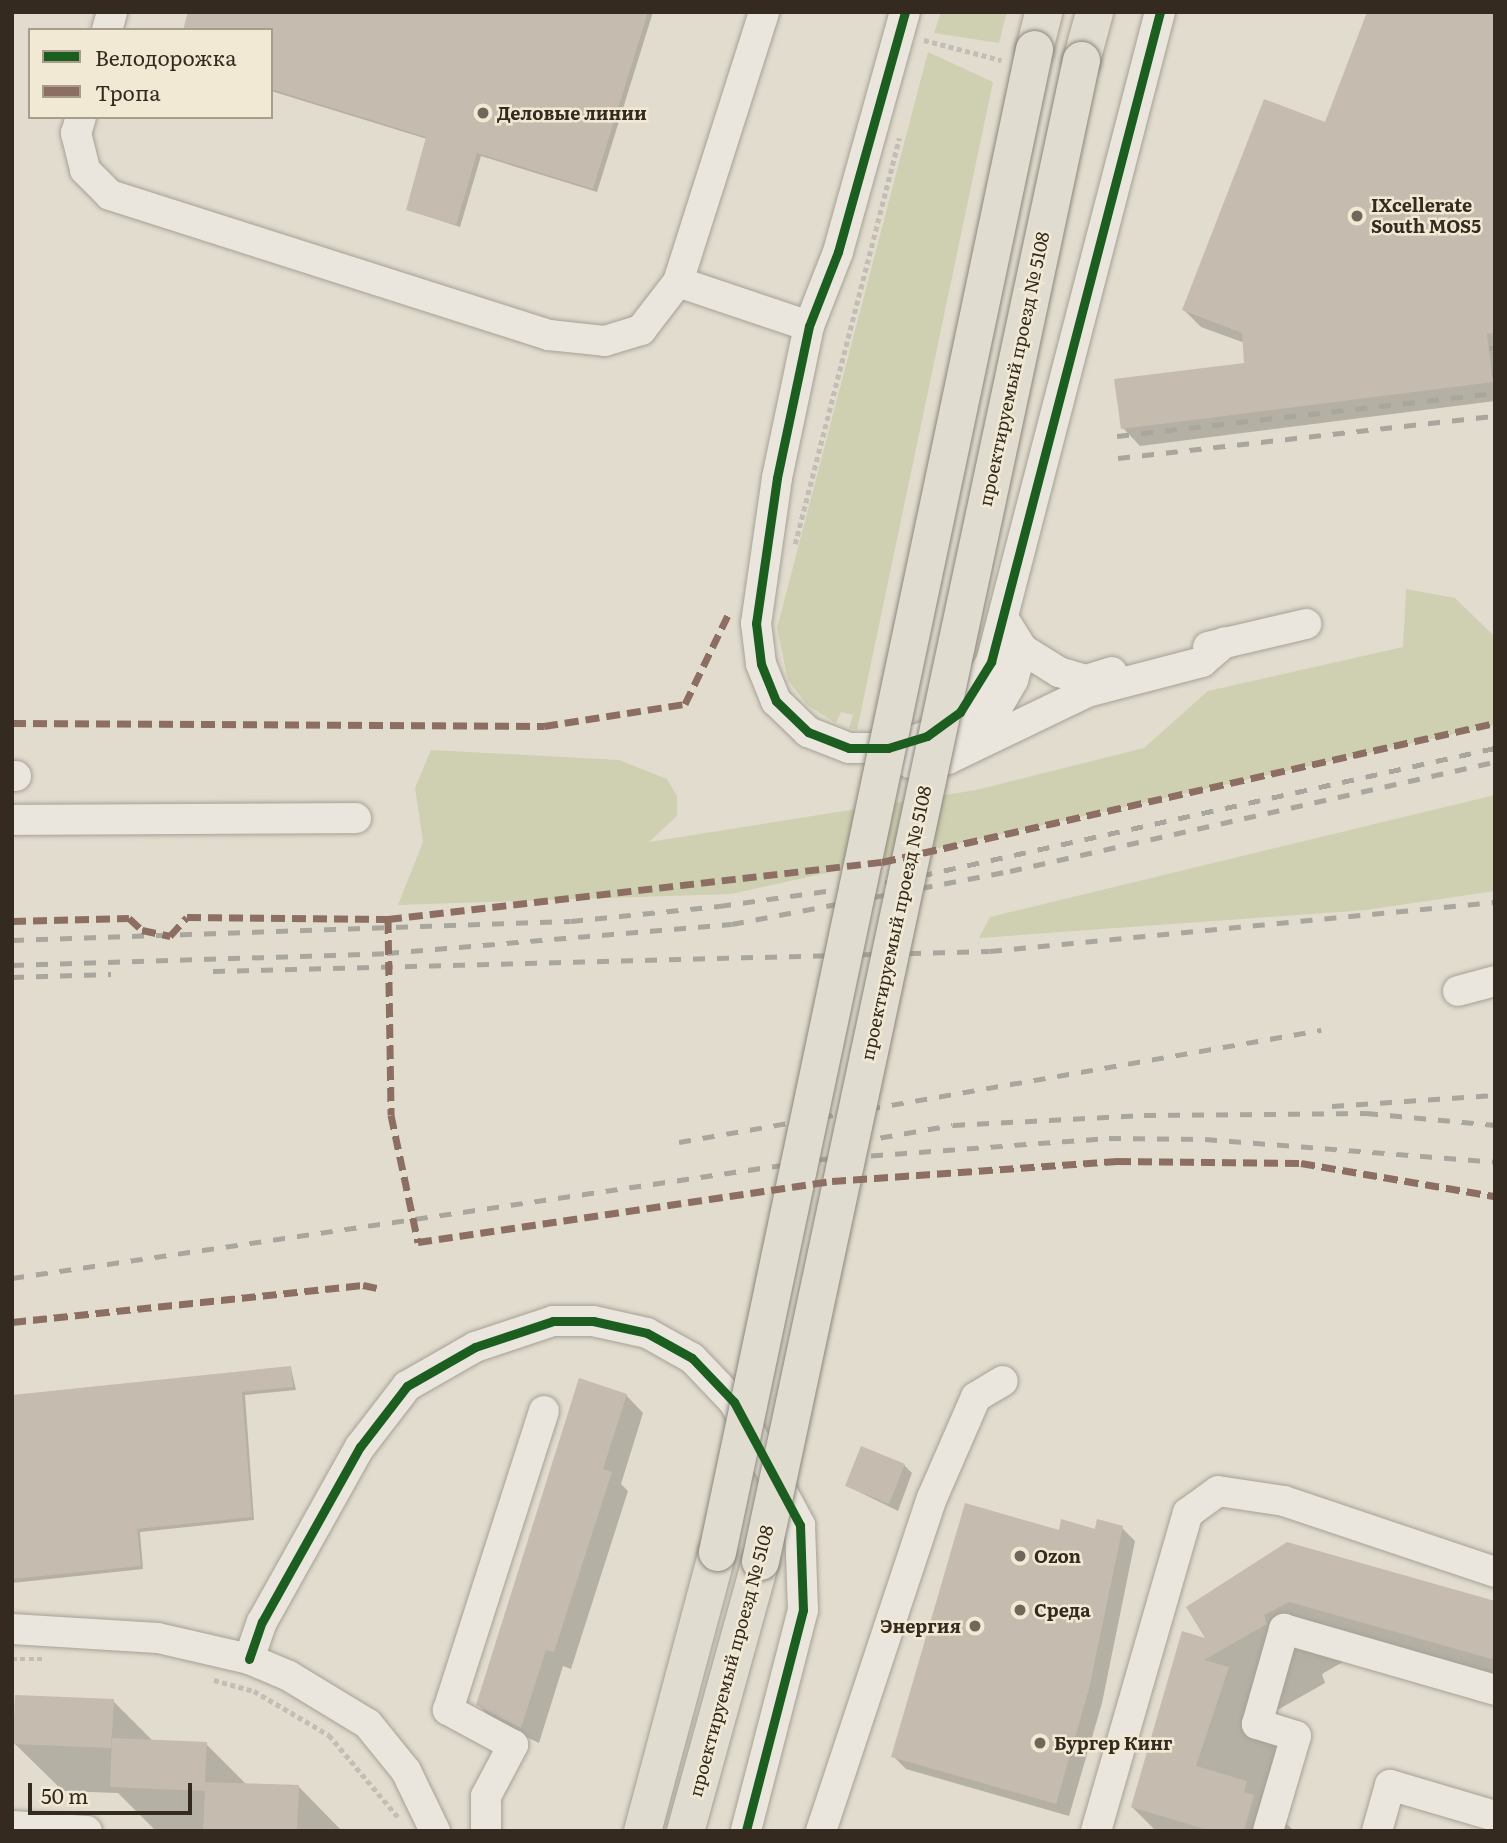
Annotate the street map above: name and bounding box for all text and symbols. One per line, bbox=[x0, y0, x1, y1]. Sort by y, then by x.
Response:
legend bbox=[28, 28, 273, 119]
text: Велодорожка bbox=[95, 41, 236, 72]
text: Тропа bbox=[95, 76, 160, 107]
place label: Деловые линии bbox=[497, 102, 647, 124]
marker: Деловые линии bbox=[475, 105, 491, 121]
place label: IXcellerate South MOS5 bbox=[1371, 195, 1481, 238]
marker: IXcellerate South MOS5 bbox=[1349, 208, 1365, 224]
street label: проектируемый проезд № 5108 bbox=[974, 230, 1054, 508]
street label: проектируемый проезд № 5108 bbox=[856, 784, 936, 1062]
street label: проектируемый проезд № 5108 bbox=[684, 1523, 778, 1799]
place label: Ozon bbox=[1034, 1545, 1081, 1567]
marker: Ozon bbox=[1012, 1548, 1028, 1564]
place label: Среда bbox=[1034, 1599, 1091, 1621]
marker: Среда bbox=[1012, 1602, 1028, 1618]
place label: Энергия bbox=[880, 1615, 961, 1637]
marker: Энергия bbox=[967, 1618, 983, 1634]
place label: Бургер Кинг bbox=[1054, 1732, 1172, 1754]
marker: Бургер Кинг bbox=[1032, 1735, 1048, 1751]
scale bar bbox=[32, 1770, 196, 1814]
text: 50 m bbox=[41, 1779, 88, 1810]

